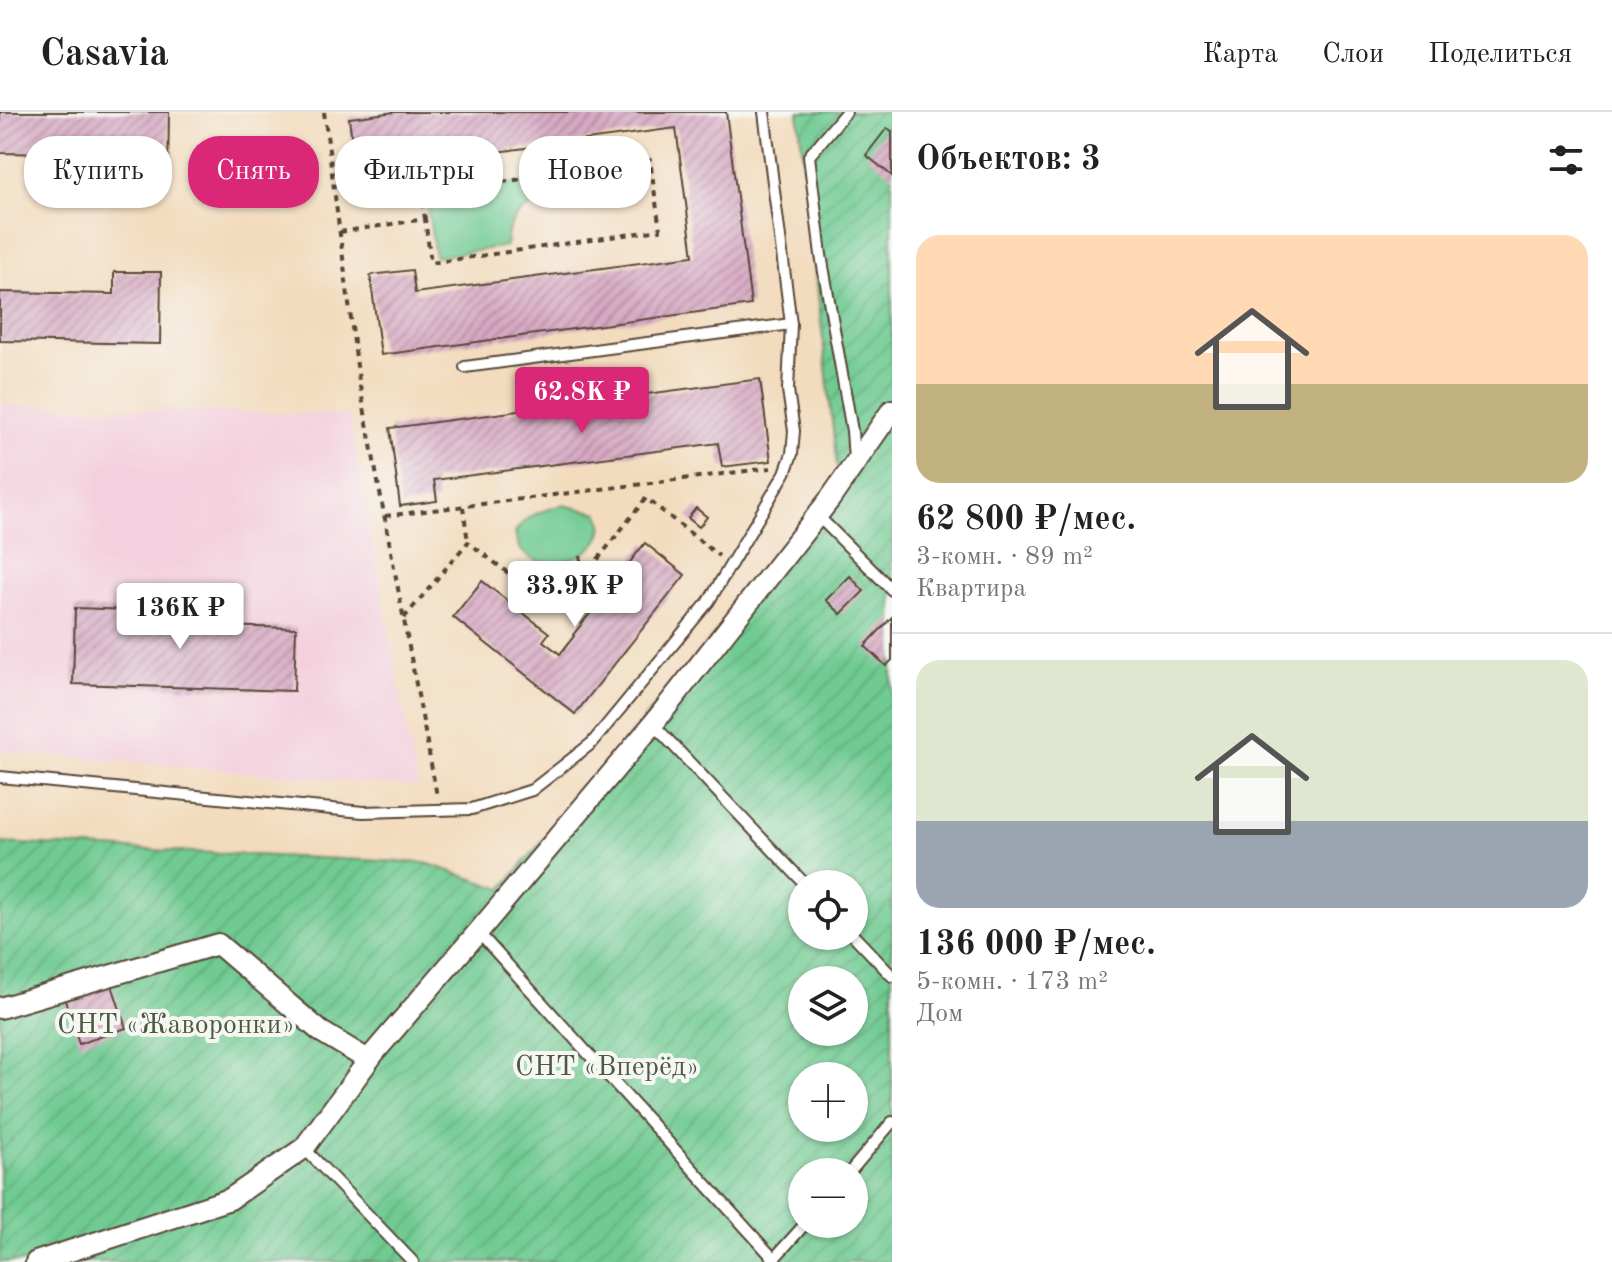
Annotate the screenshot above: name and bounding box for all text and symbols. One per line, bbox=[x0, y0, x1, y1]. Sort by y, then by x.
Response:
text: Casavia bbox=[40, 36, 169, 74]
text: Карта bbox=[1202, 41, 1278, 69]
text: Слои bbox=[1322, 41, 1384, 69]
text: Поделиться bbox=[1428, 41, 1572, 69]
chip: Купить bbox=[24, 136, 172, 208]
chip: Снять bbox=[188, 136, 319, 208]
chip: Фильтры bbox=[335, 136, 503, 208]
chip: Новое bbox=[519, 136, 651, 208]
icon: filters bbox=[1544, 138, 1588, 182]
text: Объектов: 3 bbox=[916, 143, 1101, 177]
icon: home bbox=[1180, 287, 1324, 431]
pin: 62.8K ₽ bbox=[508, 367, 656, 435]
text: 62.8K ₽ bbox=[533, 380, 631, 406]
text: 62 800 ₽/мес. bbox=[916, 503, 1136, 537]
text: 3-комн. · 89 m² bbox=[916, 544, 1093, 570]
pin: 33.9K ₽ bbox=[501, 561, 649, 629]
text: 33.9K ₽ bbox=[526, 574, 624, 600]
text: Квартира bbox=[916, 576, 1026, 602]
pin: 136K ₽ bbox=[115, 583, 245, 651]
text: 136K ₽ bbox=[135, 596, 225, 622]
icon: home bbox=[1180, 712, 1324, 856]
map controls bbox=[788, 870, 868, 1238]
button: locate bbox=[788, 870, 868, 950]
text: 136 000 ₽/мес. bbox=[916, 928, 1156, 962]
button: layers bbox=[788, 966, 868, 1046]
text: 5-комн. · 173 m² bbox=[916, 969, 1108, 995]
text: Дом bbox=[916, 1001, 963, 1027]
park label: СНТ «Жаворонки» bbox=[57, 1012, 295, 1040]
park label: СНТ «Вперёд» bbox=[515, 1054, 699, 1082]
button: + bbox=[788, 1062, 868, 1142]
button: − bbox=[788, 1158, 868, 1238]

